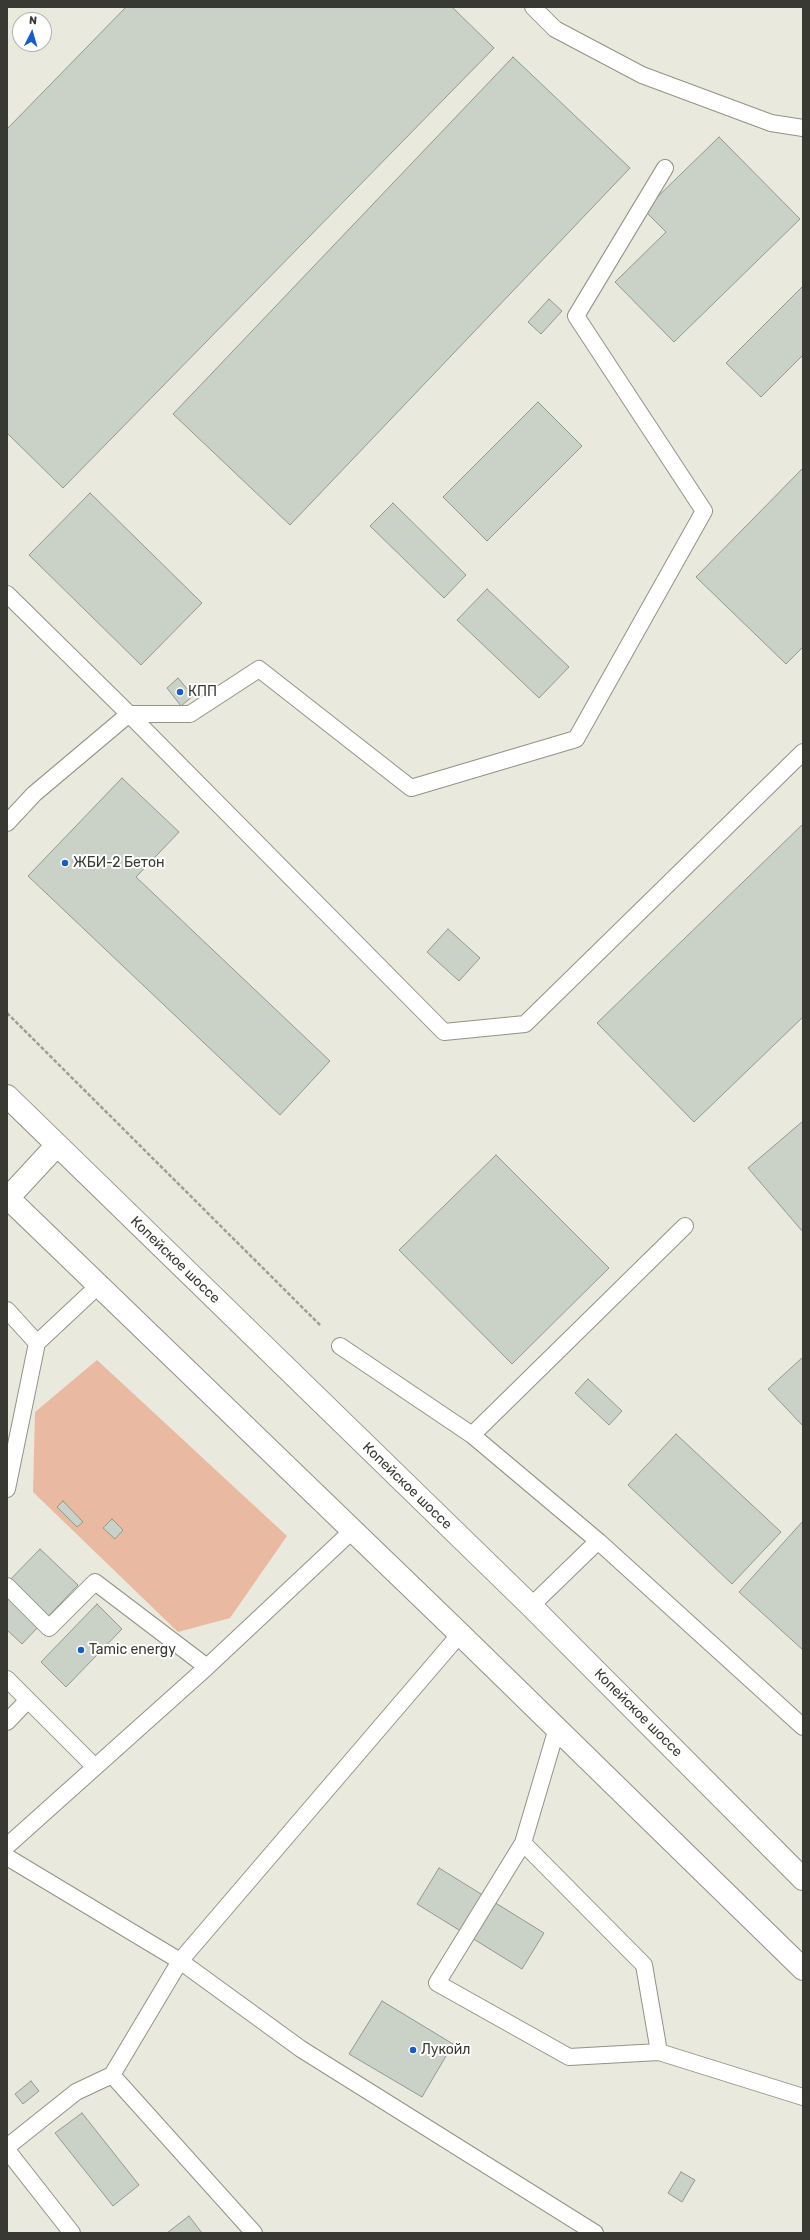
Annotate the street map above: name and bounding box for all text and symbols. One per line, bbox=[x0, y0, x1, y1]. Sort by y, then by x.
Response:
north arrow bbox=[12, 12, 52, 52]
text: N bbox=[28, 14, 38, 27]
place label: КПП bbox=[188, 684, 217, 700]
marker: КПП bbox=[175, 687, 185, 697]
place label: ЖБИ-2 Бетон bbox=[73, 855, 165, 871]
marker: ЖБИ-2 Бетон bbox=[60, 858, 70, 868]
street label: Копейское шоссе bbox=[127, 1213, 223, 1307]
street label: Копейское шоссе bbox=[359, 1439, 455, 1533]
place label: Tamic energy bbox=[89, 1642, 176, 1658]
marker: Tamic energy bbox=[76, 1645, 86, 1655]
street label: Копейское шоссе bbox=[590, 1665, 686, 1761]
place label: Лукойл bbox=[421, 2042, 470, 2058]
marker: Лукойл bbox=[408, 2045, 418, 2055]

